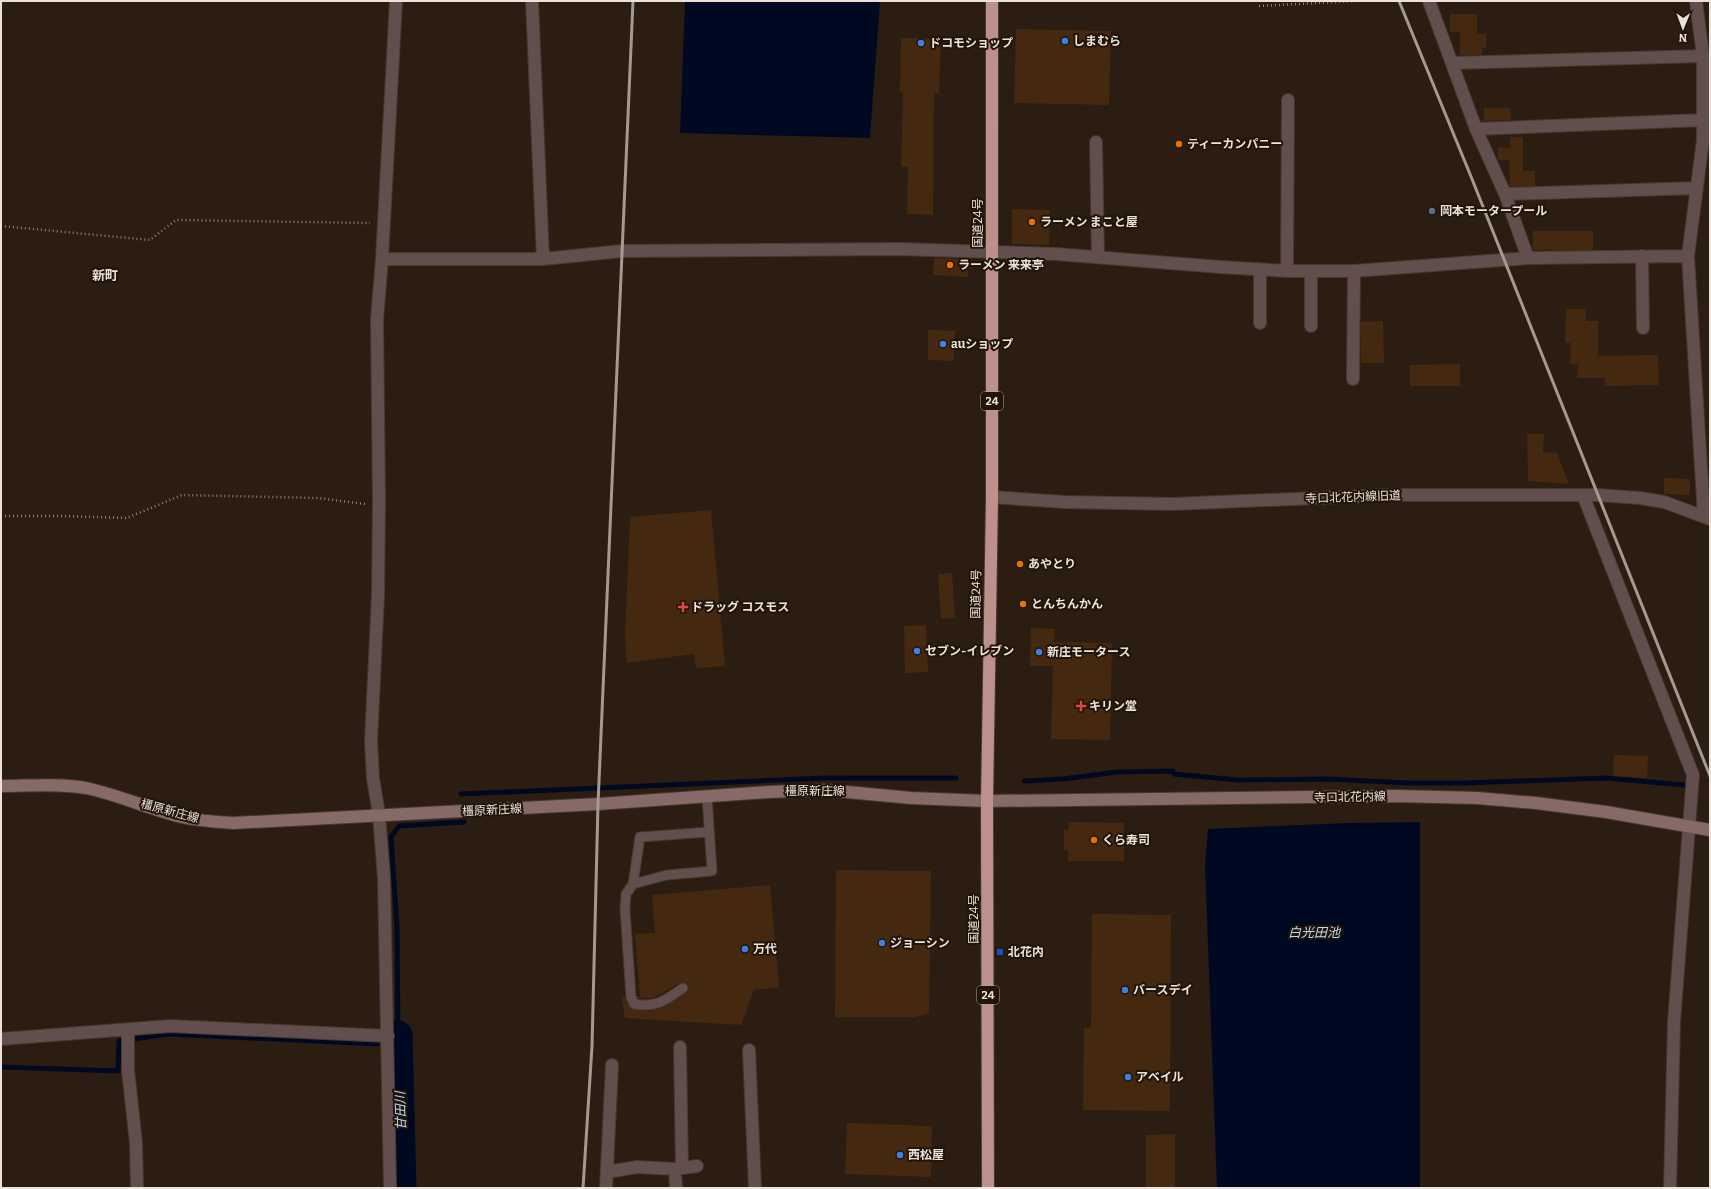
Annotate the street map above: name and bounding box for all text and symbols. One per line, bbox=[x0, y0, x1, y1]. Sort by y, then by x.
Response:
north arrow bbox=[1663, 8, 1703, 48]
text: N bbox=[1678, 31, 1687, 44]
place label: しまむら bbox=[1073, 34, 1121, 48]
place label: ドコモショップ bbox=[929, 36, 1013, 50]
marker: しまむら bbox=[1060, 36, 1070, 46]
marker: ドコモショップ bbox=[916, 38, 926, 48]
place label: ティーカンパニー bbox=[1187, 137, 1282, 151]
marker: ティーカンパニー bbox=[1174, 139, 1184, 149]
street label: 国道24号 bbox=[971, 198, 985, 248]
place label: 岡本モータープール bbox=[1440, 204, 1547, 218]
marker: 岡本モータープール bbox=[1427, 206, 1437, 216]
place label: ラーメン まこと屋 bbox=[1040, 215, 1138, 229]
marker: ラーメン まこと屋 bbox=[1027, 217, 1037, 227]
place label: ラーメン 来来亭 bbox=[958, 258, 1044, 272]
marker: ラーメン 来来亭 bbox=[945, 260, 955, 270]
district label: 新町 bbox=[92, 268, 118, 283]
place label: auショップ bbox=[951, 337, 1013, 351]
marker: auショップ bbox=[938, 339, 948, 349]
road number: 24 bbox=[981, 392, 1003, 410]
street label: 寺口北花内線旧道 bbox=[1305, 488, 1401, 506]
place label: あやとり bbox=[1028, 557, 1076, 571]
marker: あやとり bbox=[1015, 559, 1025, 569]
street label: 国道24号 bbox=[969, 569, 983, 619]
place label: とんちんかん bbox=[1031, 597, 1103, 611]
marker: とんちんかん bbox=[1018, 599, 1028, 609]
place label: ドラッグ コスモス bbox=[691, 600, 789, 614]
marker: ドラッグ コスモス bbox=[678, 602, 688, 612]
place label: セブン-イレブン bbox=[925, 644, 1014, 658]
place label: 新庄モータース bbox=[1047, 645, 1130, 659]
marker: セブン-イレブン bbox=[912, 646, 922, 656]
marker: 新庄モータース bbox=[1034, 647, 1044, 657]
place label: キリン堂 bbox=[1089, 699, 1137, 713]
marker: キリン堂 bbox=[1076, 701, 1086, 711]
street label: 橿原新庄線 bbox=[785, 784, 845, 798]
street label: 寺口北花内線 bbox=[1314, 789, 1386, 805]
street label: 橿原新庄線 bbox=[139, 796, 201, 826]
street label: 橿原新庄線 bbox=[462, 801, 522, 819]
place label: くら寿司 bbox=[1102, 833, 1150, 847]
marker: くら寿司 bbox=[1089, 835, 1099, 845]
street label: 国道24号 bbox=[967, 894, 981, 944]
water label: 白光田池 bbox=[1288, 925, 1342, 940]
place label: ジョーシン bbox=[890, 936, 950, 950]
marker: ジョーシン bbox=[877, 938, 887, 948]
place label: 万代 bbox=[753, 942, 777, 956]
marker: 万代 bbox=[740, 944, 750, 954]
place label: 北花内 bbox=[1008, 945, 1044, 959]
marker: 北花内 bbox=[995, 947, 1005, 957]
place label: バースデイ bbox=[1133, 983, 1192, 997]
marker: バースデイ bbox=[1120, 985, 1130, 995]
road number: 24 bbox=[977, 986, 999, 1004]
place label: アベイル bbox=[1136, 1070, 1184, 1084]
marker: アベイル bbox=[1123, 1072, 1133, 1082]
water label: 甘田川 bbox=[392, 1089, 409, 1131]
place label: 西松屋 bbox=[908, 1148, 944, 1162]
marker: 西松屋 bbox=[895, 1150, 905, 1160]

